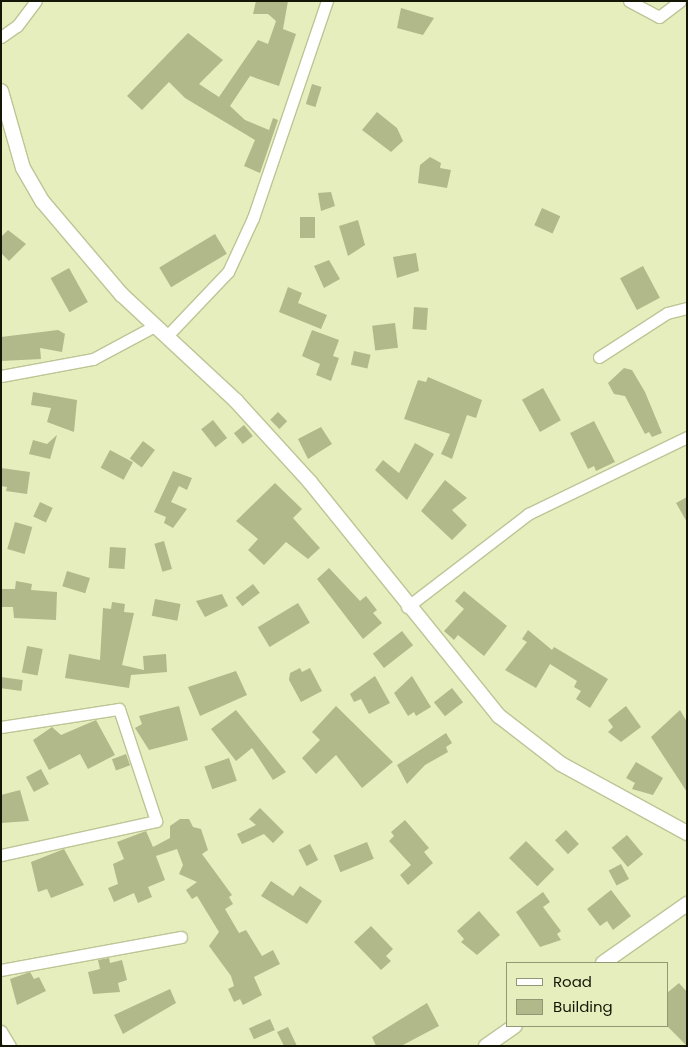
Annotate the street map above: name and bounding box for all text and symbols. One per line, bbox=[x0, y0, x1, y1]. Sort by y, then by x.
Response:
legend bbox=[506, 962, 668, 1027]
text: Road bbox=[553, 971, 592, 992]
text: Building bbox=[553, 996, 613, 1017]

